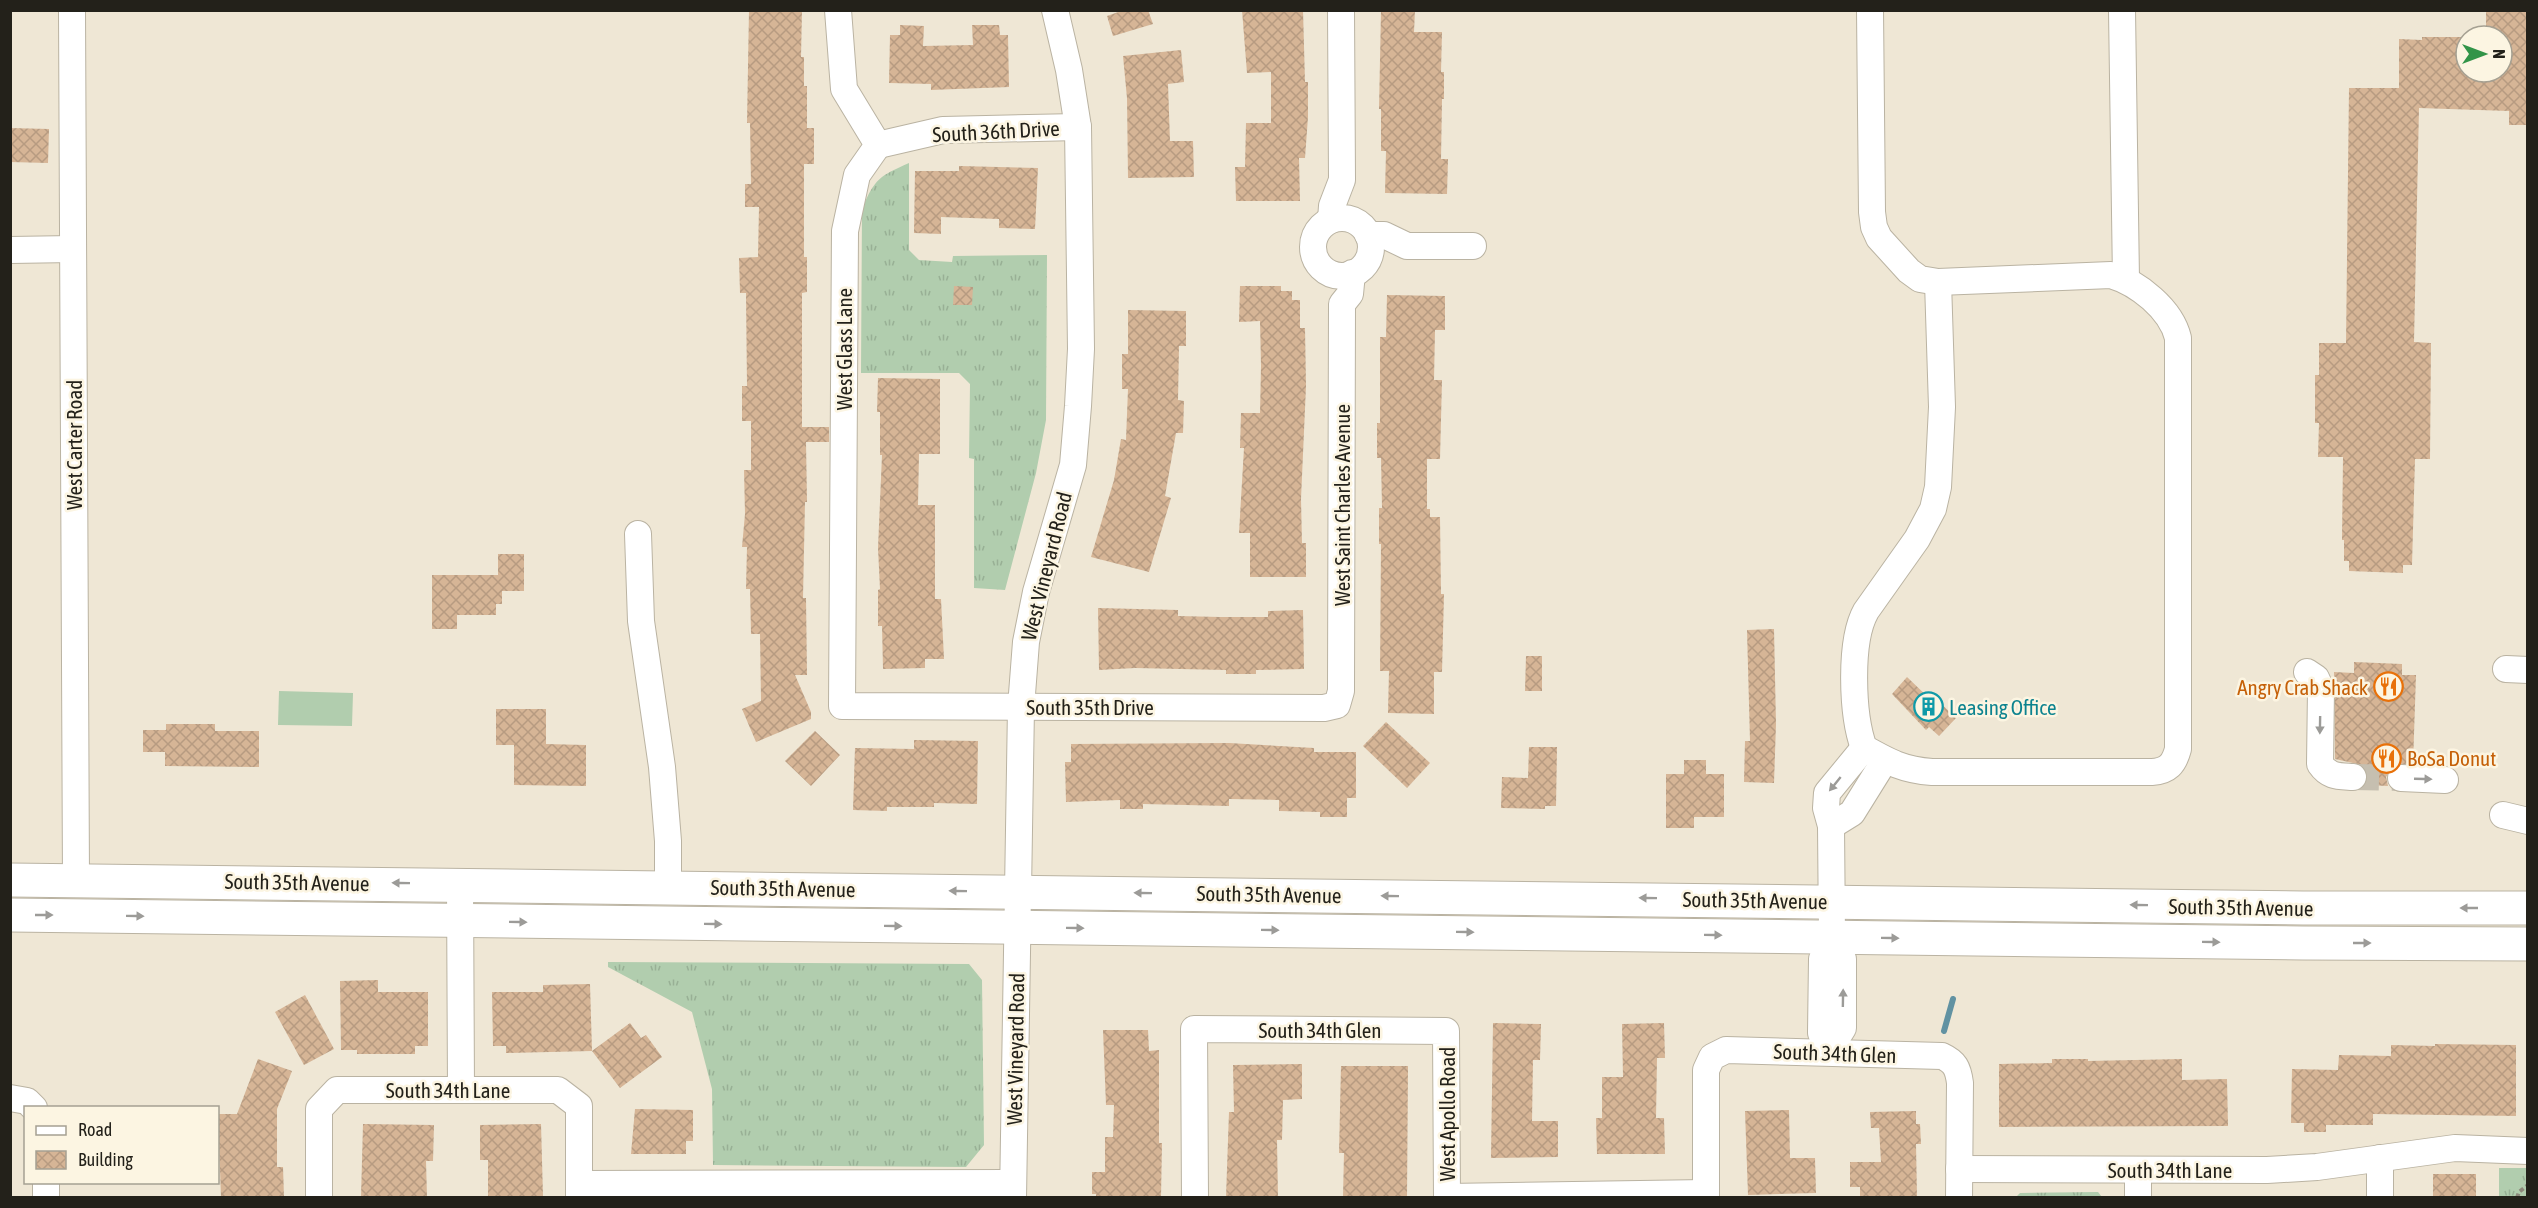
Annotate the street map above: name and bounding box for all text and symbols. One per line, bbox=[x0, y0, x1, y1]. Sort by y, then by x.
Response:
north arrow bbox=[2454, 24, 2514, 84]
text: N bbox=[2490, 49, 2508, 59]
street label: South 36th Drive bbox=[932, 116, 1060, 146]
street label: West Glass Lane bbox=[832, 288, 856, 410]
street label: West Carter Road bbox=[62, 380, 86, 510]
street label: West Saint Charles Avenue bbox=[1330, 404, 1354, 606]
street label: West Vineyard Road bbox=[1016, 489, 1076, 643]
restaurant icon: Angry Crab Shack bbox=[2373, 671, 2405, 703]
place label: Angry Crab Shack bbox=[2237, 675, 2368, 699]
building icon: Leasing Office bbox=[1912, 691, 1944, 723]
street label: South 35th Drive bbox=[1026, 695, 1154, 719]
place label: Leasing Office bbox=[1949, 695, 2057, 719]
one-way arrow bbox=[2316, 715, 2325, 734]
restaurant icon: BoSa Donut bbox=[2370, 742, 2402, 774]
place label: BoSa Donut bbox=[2407, 746, 2496, 770]
one-way arrow bbox=[2414, 775, 2433, 784]
one-way arrow bbox=[1829, 776, 1842, 791]
street label: South 35th Avenue bbox=[224, 869, 370, 895]
street label: South 35th Avenue bbox=[710, 875, 856, 901]
one-way arrow bbox=[392, 878, 411, 888]
street label: South 35th Avenue bbox=[1196, 881, 1342, 907]
one-way arrow bbox=[949, 886, 968, 896]
street label: South 35th Avenue bbox=[1682, 887, 1828, 913]
one-way arrow bbox=[1133, 888, 1152, 898]
one-way arrow bbox=[1380, 891, 1399, 900]
one-way arrow bbox=[1638, 893, 1657, 903]
street label: South 35th Avenue bbox=[2168, 894, 2314, 920]
one-way arrow bbox=[2130, 900, 2149, 910]
one-way arrow bbox=[2460, 903, 2479, 913]
one-way arrow bbox=[34, 910, 53, 920]
one-way arrow bbox=[126, 911, 145, 921]
one-way arrow bbox=[509, 917, 528, 927]
one-way arrow bbox=[704, 919, 723, 929]
one-way arrow bbox=[884, 921, 903, 931]
one-way arrow bbox=[1065, 923, 1084, 933]
one-way arrow bbox=[1260, 925, 1279, 935]
one-way arrow bbox=[1455, 927, 1474, 937]
one-way arrow bbox=[1703, 930, 1722, 940]
one-way arrow bbox=[1881, 933, 1900, 942]
one-way arrow bbox=[2201, 937, 2220, 947]
one-way arrow bbox=[2352, 938, 2371, 948]
street label: West Vineyard Road bbox=[1002, 973, 1028, 1125]
one-way arrow bbox=[1838, 988, 1848, 1007]
street label: South 34th Glen bbox=[1259, 1018, 1382, 1042]
street label: South 34th Glen bbox=[1773, 1039, 1897, 1067]
street label: West Apollo Road bbox=[1435, 1047, 1459, 1181]
street label: South 34th Lane bbox=[386, 1078, 510, 1102]
legend bbox=[24, 1106, 219, 1184]
text: Road bbox=[78, 1119, 112, 1140]
text: Building bbox=[78, 1149, 133, 1170]
street label: South 34th Lane bbox=[2108, 1158, 2232, 1182]

